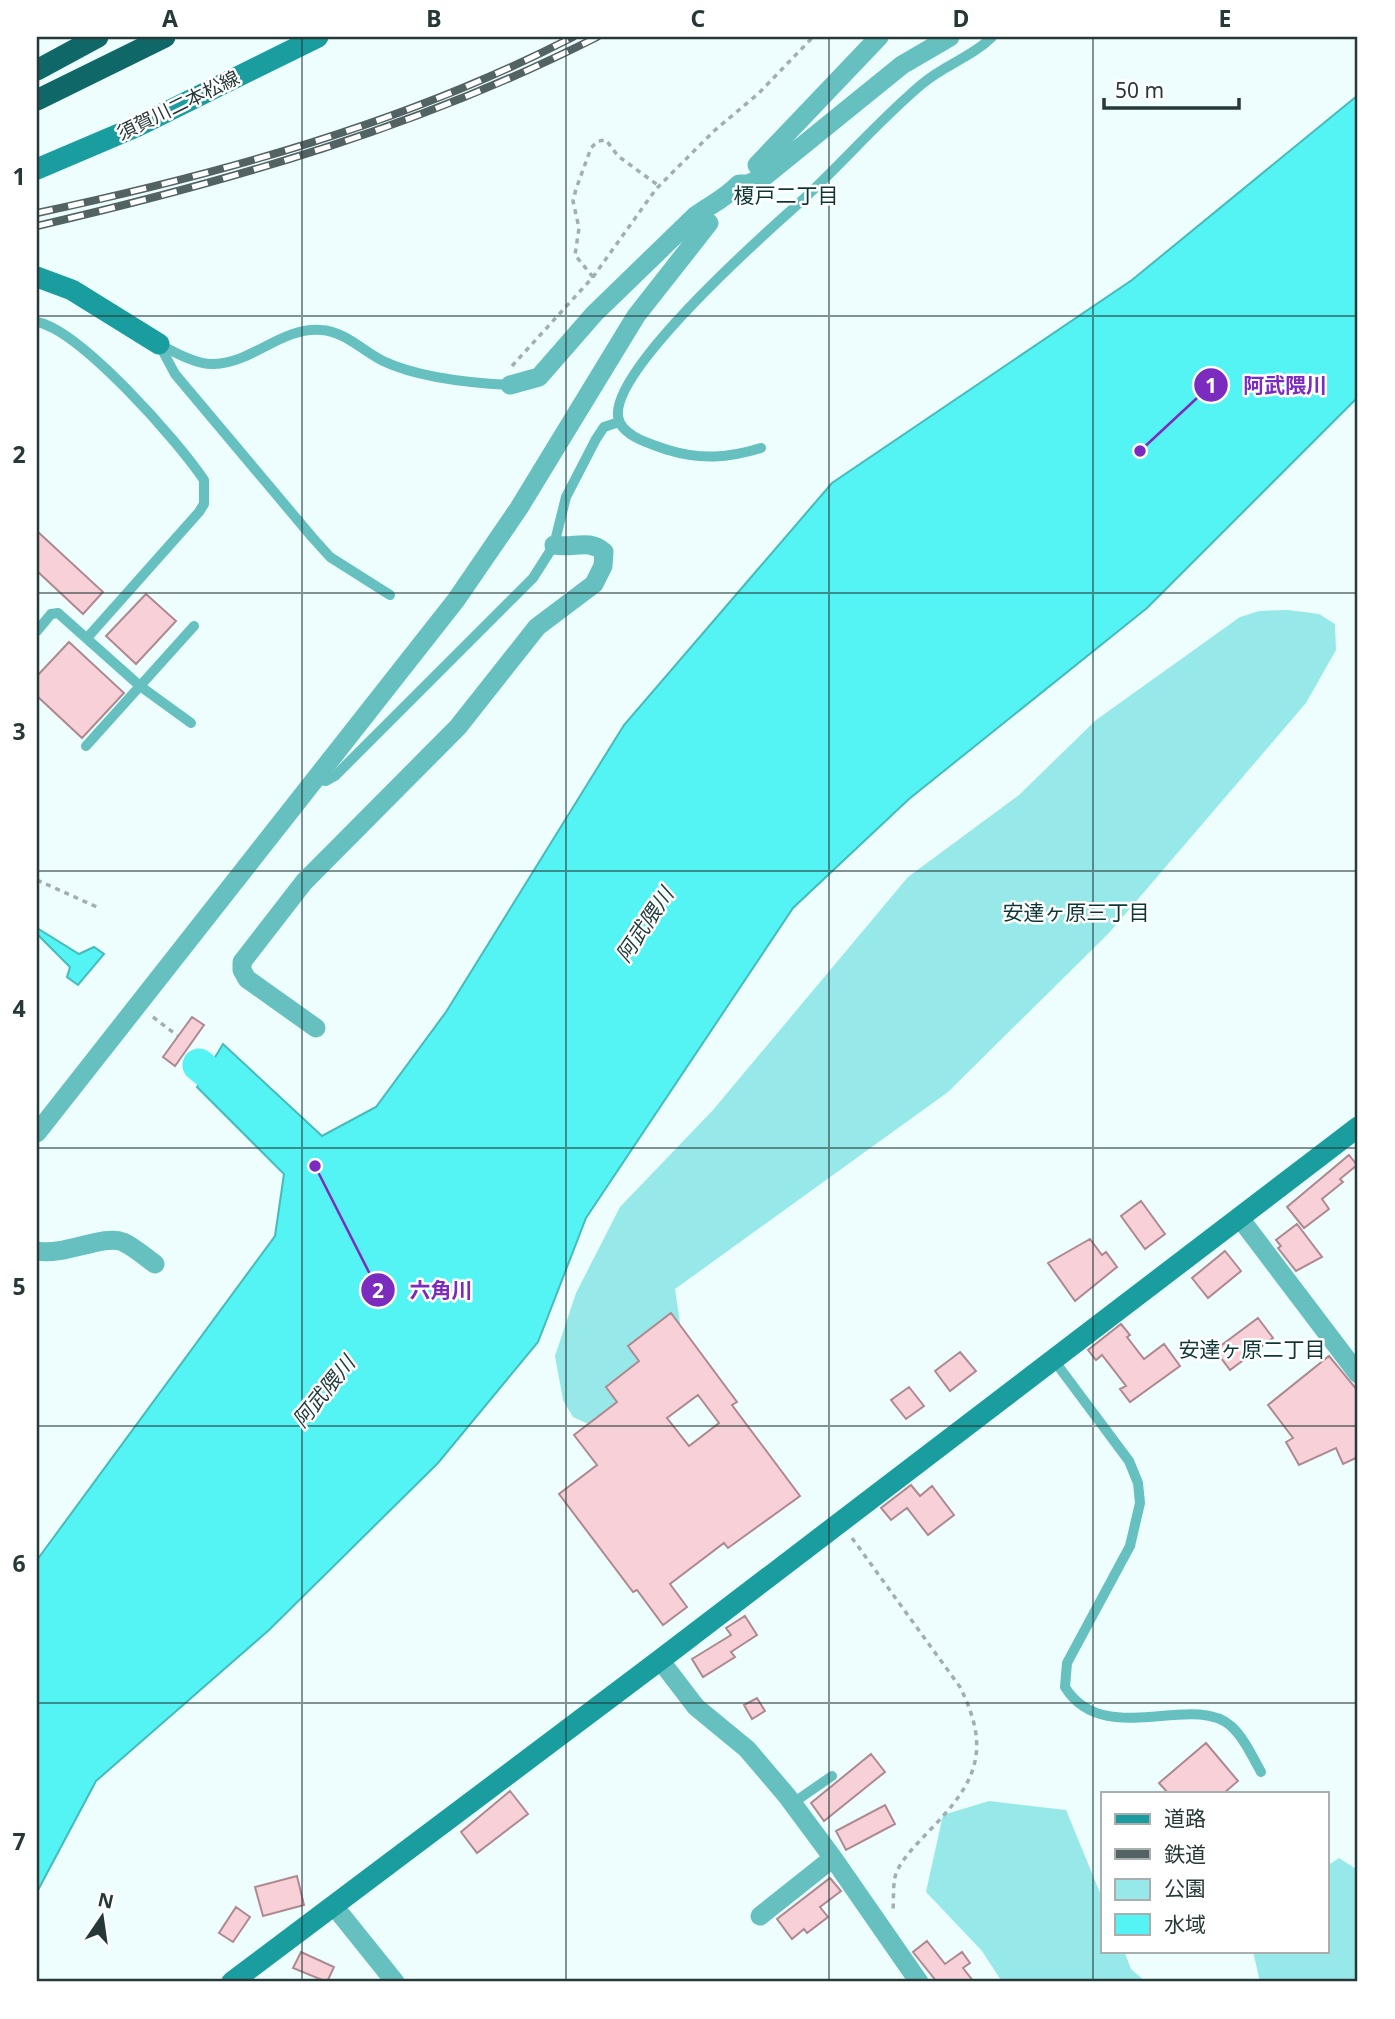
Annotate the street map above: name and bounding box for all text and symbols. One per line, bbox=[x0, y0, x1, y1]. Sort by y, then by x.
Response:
text: A bbox=[162, 2, 178, 34]
text: B bbox=[426, 2, 442, 34]
text: C bbox=[691, 2, 706, 34]
text: D bbox=[953, 2, 969, 34]
text: E bbox=[1219, 2, 1231, 34]
street label: 須賀川二本松線 bbox=[113, 64, 243, 146]
scale bar bbox=[1104, 66, 1239, 110]
text: 50 m bbox=[1115, 76, 1164, 104]
text: 1 bbox=[12, 160, 26, 192]
district label: 榎戸二丁目 bbox=[734, 181, 839, 209]
callout: 阿武隈川 bbox=[1194, 364, 1341, 406]
text: 1 bbox=[1205, 371, 1217, 399]
text: 阿武隈川 bbox=[1243, 371, 1327, 399]
text: 2 bbox=[12, 438, 26, 470]
text: 3 bbox=[12, 715, 26, 747]
water label: 阿武隈川 bbox=[609, 880, 680, 967]
district label: 安達ヶ原三丁目 bbox=[1003, 898, 1150, 926]
text: 4 bbox=[12, 992, 26, 1024]
callout: 六角川 bbox=[361, 1269, 487, 1311]
text: 5 bbox=[12, 1270, 26, 1302]
text: 2 bbox=[372, 1276, 384, 1304]
text: 六角川 bbox=[410, 1276, 473, 1304]
district label: 安達ヶ原二丁目 bbox=[1179, 1335, 1326, 1363]
water label: 阿武隈川 bbox=[286, 1348, 362, 1433]
text: 6 bbox=[12, 1547, 26, 1579]
legend bbox=[1101, 1792, 1328, 1952]
text: 道路 bbox=[1164, 1804, 1206, 1832]
text: 7 bbox=[12, 1825, 26, 1857]
text: 鉄道 bbox=[1164, 1840, 1206, 1868]
text: 公園 bbox=[1164, 1874, 1206, 1902]
north arrow bbox=[66, 1882, 136, 1952]
text: N bbox=[95, 1886, 116, 1915]
text: 水域 bbox=[1164, 1910, 1206, 1938]

